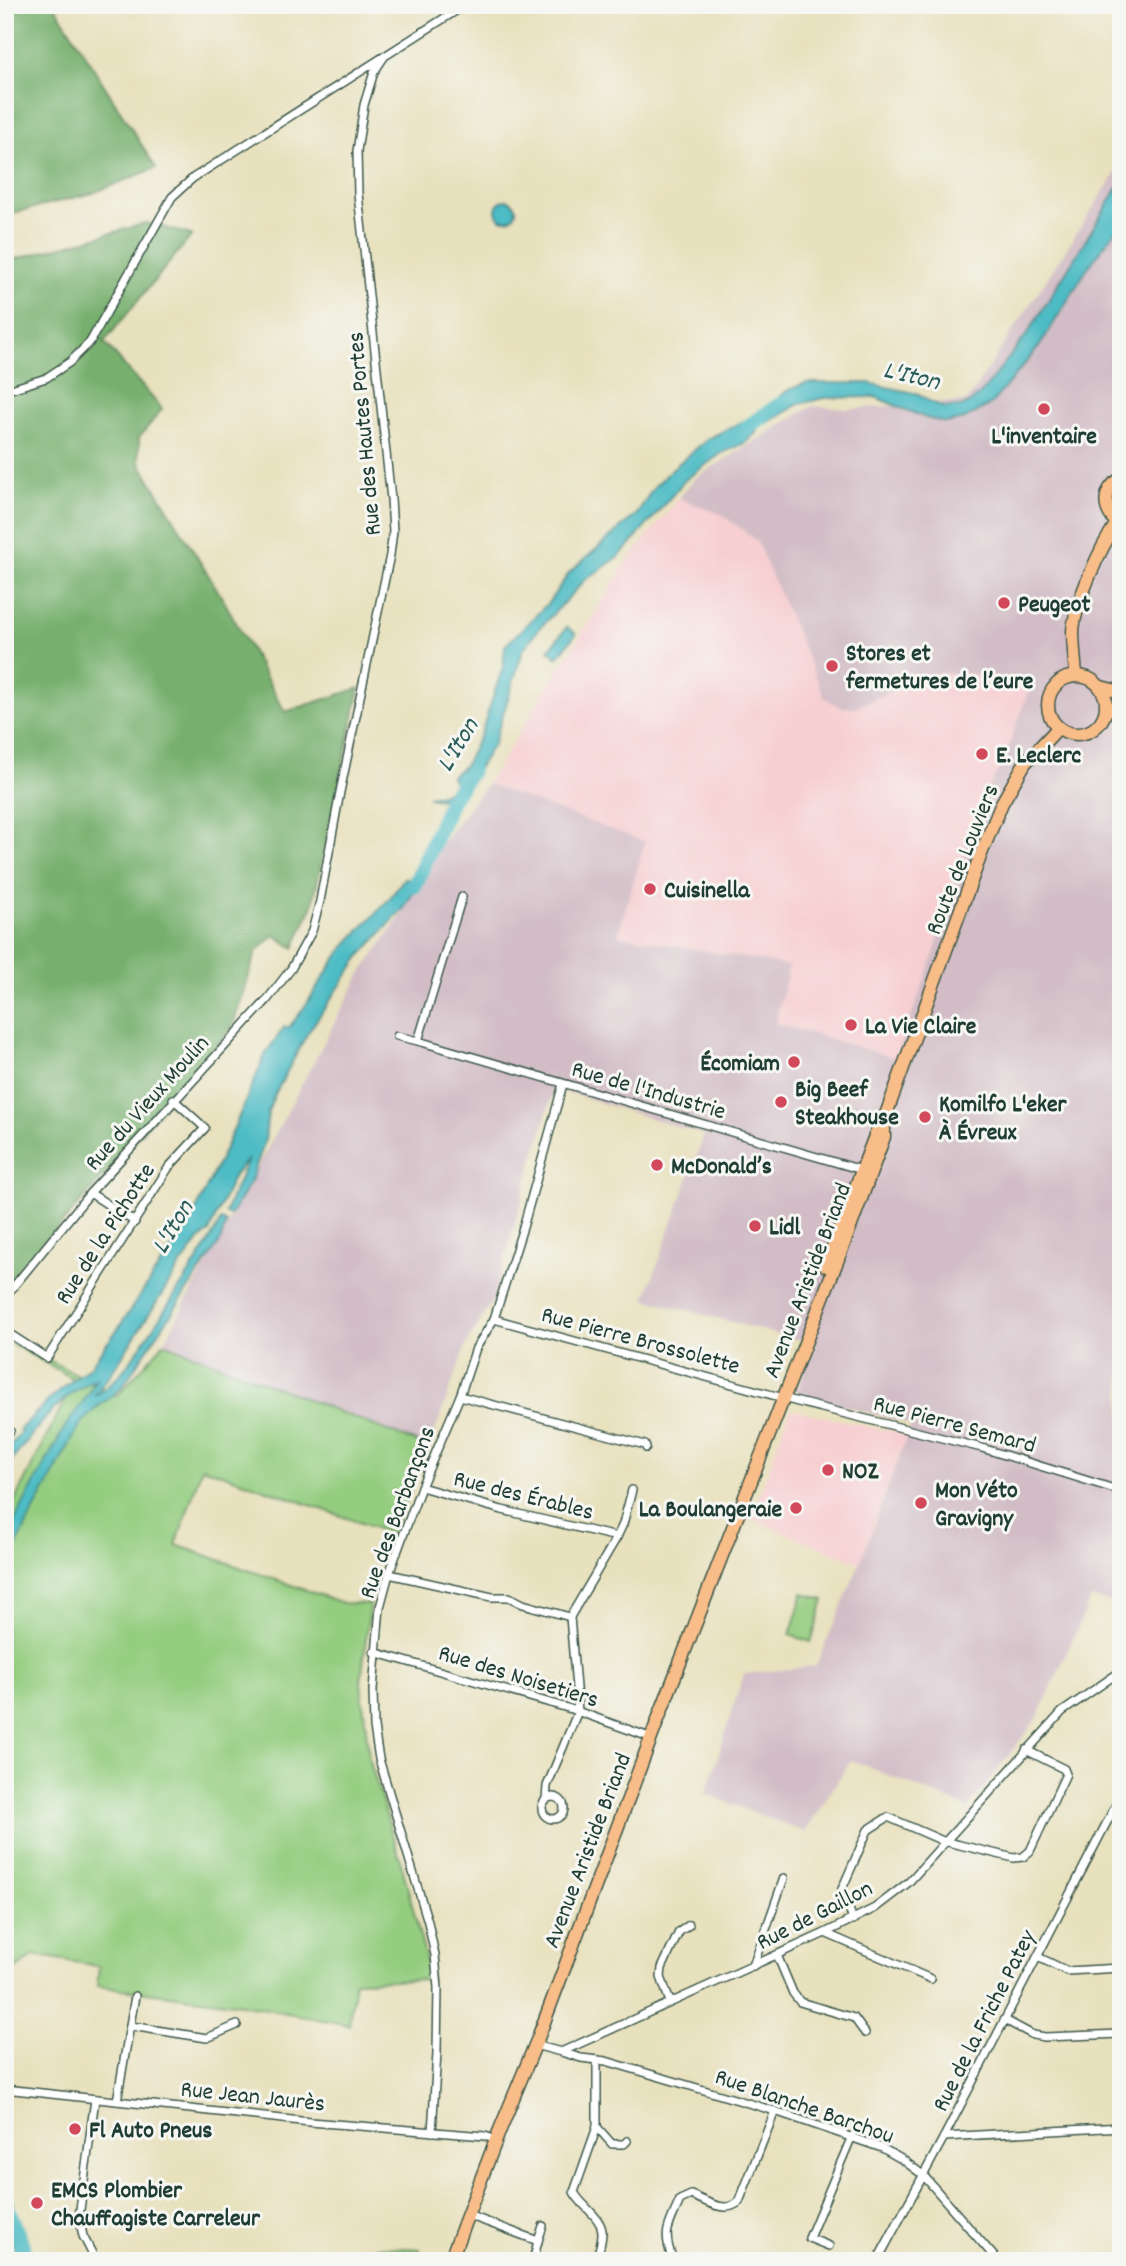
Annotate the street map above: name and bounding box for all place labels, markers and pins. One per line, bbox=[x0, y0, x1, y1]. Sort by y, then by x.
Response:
marker: L'inventaire bbox=[1036, 401, 1052, 417]
place label: L'inventaire bbox=[991, 421, 1097, 455]
place label: Peugeot bbox=[1018, 589, 1091, 623]
marker: Peugeot bbox=[996, 595, 1012, 611]
place label: Stores et fermetures de l’eure bbox=[845, 638, 1034, 700]
marker: Stores et fermetures de l’eure bbox=[824, 658, 840, 674]
place label: E. Leclerc bbox=[996, 740, 1082, 774]
marker: E. Leclerc bbox=[974, 746, 990, 762]
place label: Cuisinella bbox=[664, 875, 750, 909]
marker: Cuisinella bbox=[642, 881, 658, 897]
place label: La Vie Claire bbox=[865, 1011, 977, 1045]
marker: La Vie Claire bbox=[843, 1017, 859, 1033]
place label: Écomiam bbox=[700, 1048, 780, 1082]
marker: Écomiam bbox=[786, 1054, 802, 1070]
place label: Big Beef Steakhouse bbox=[795, 1074, 899, 1136]
place label: Komilfo L'eker À Évreux bbox=[939, 1089, 1067, 1151]
marker: Big Beef Steakhouse bbox=[773, 1094, 789, 1110]
marker: Komilfo L'eker À Évreux bbox=[917, 1109, 933, 1125]
place label: McDonald’s bbox=[671, 1151, 772, 1185]
marker: McDonald’s bbox=[649, 1157, 665, 1173]
place label: Lidl bbox=[769, 1212, 800, 1246]
marker: Lidl bbox=[747, 1218, 763, 1234]
place label: NOZ bbox=[842, 1456, 879, 1490]
marker: NOZ bbox=[820, 1462, 836, 1478]
place label: Mon Véto Gravigny bbox=[935, 1475, 1018, 1537]
place label: La Boulangeraie bbox=[639, 1494, 782, 1528]
marker: Mon Véto Gravigny bbox=[913, 1495, 929, 1511]
marker: La Boulangeraie bbox=[788, 1500, 804, 1516]
place label: Fl Auto Pneus bbox=[89, 2115, 212, 2149]
marker: Fl Auto Pneus bbox=[67, 2121, 83, 2137]
place label: EMCS Plombier Chauffagiste Carreleur bbox=[51, 2175, 261, 2237]
marker: EMCS Plombier Chauffagiste Carreleur bbox=[29, 2195, 45, 2211]

